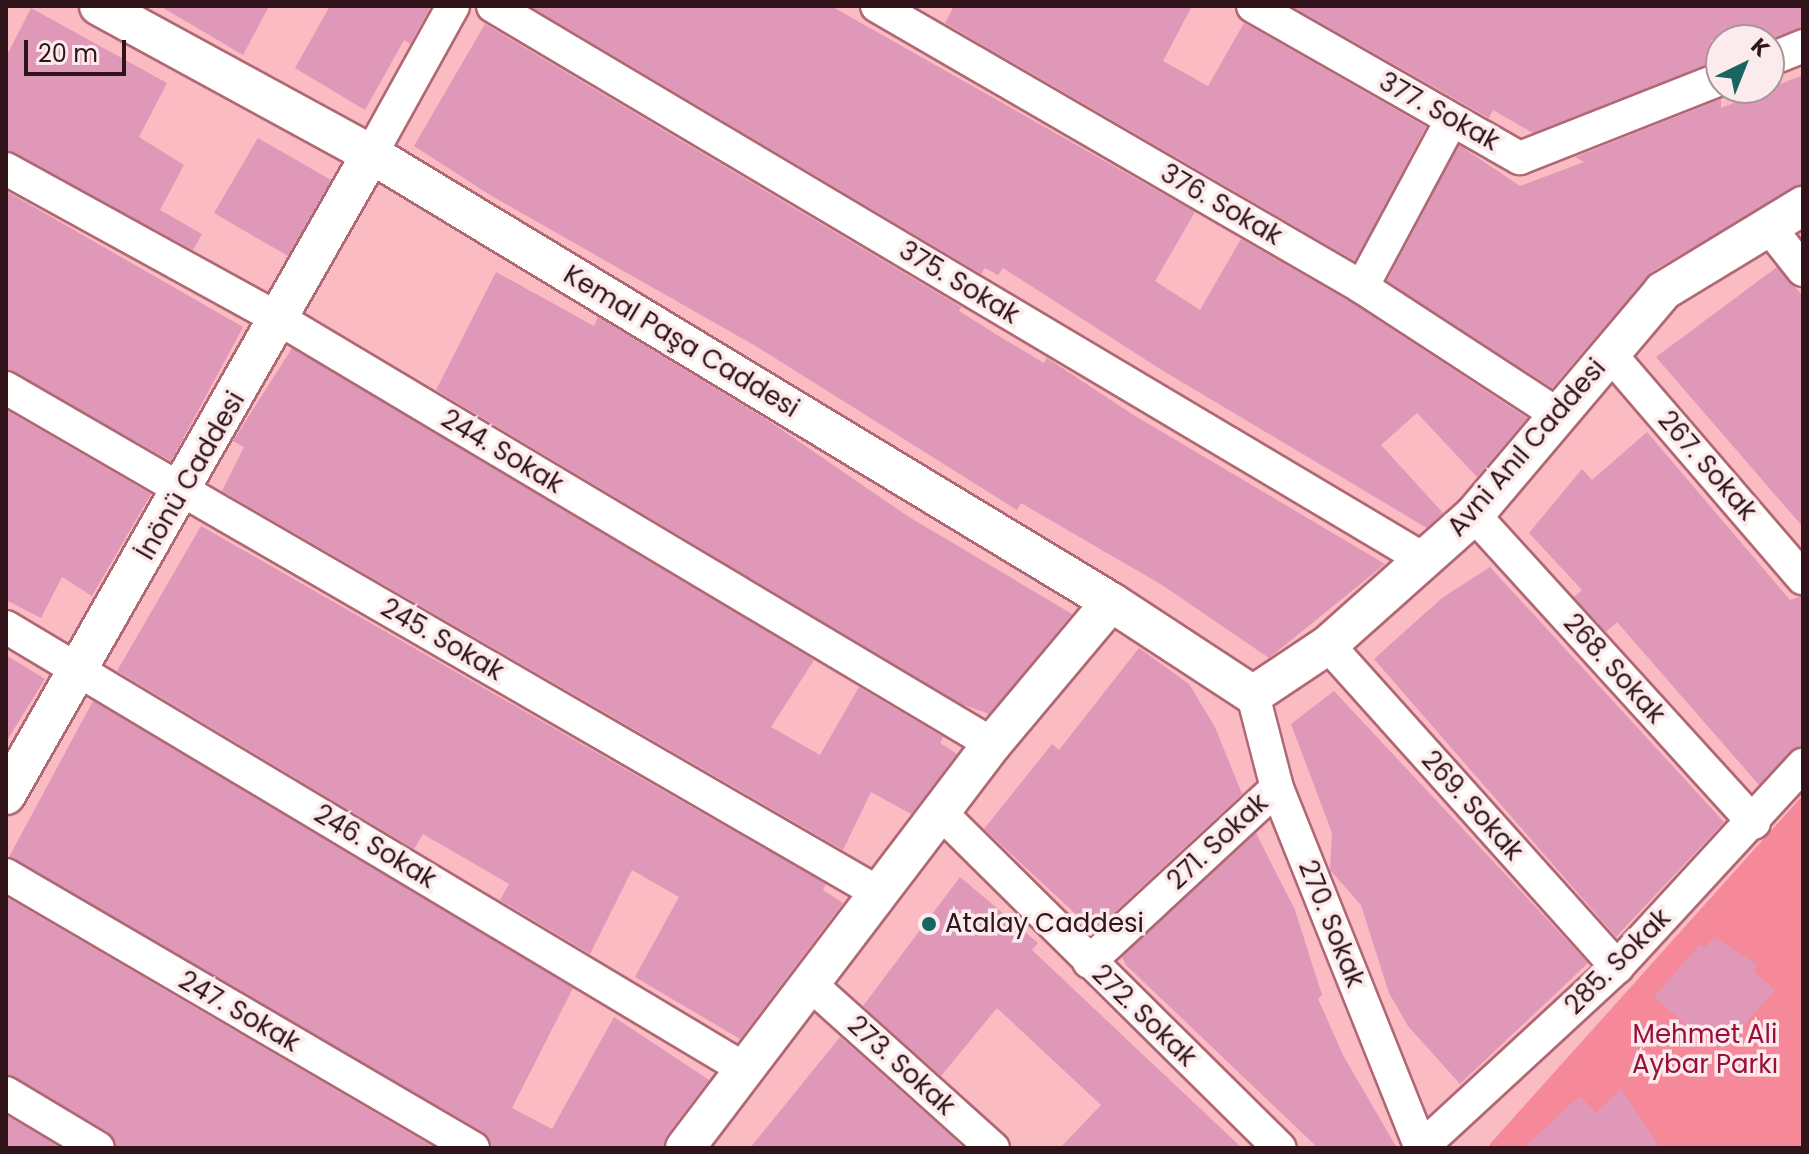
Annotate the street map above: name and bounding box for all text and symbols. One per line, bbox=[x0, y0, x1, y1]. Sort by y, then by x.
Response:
scale bar bbox=[28, 24, 130, 74]
north arrow bbox=[1705, 24, 1785, 104]
text: K bbox=[1744, 31, 1777, 64]
text: 20 m bbox=[38, 37, 98, 70]
street label: 377. Sokak bbox=[1374, 66, 1504, 158]
street label: 376. Sokak bbox=[1155, 158, 1287, 252]
street label: 375. Sokak bbox=[893, 235, 1025, 331]
street label: Kemal Paşa Caddesi bbox=[558, 259, 804, 425]
street label: Avni Anıl Caddesi bbox=[1441, 353, 1613, 543]
street label: İnönü Caddesi bbox=[130, 386, 252, 566]
street label: 244. Sokak bbox=[436, 404, 568, 500]
street label: 267. Sokak bbox=[1651, 405, 1763, 527]
street label: 245. Sokak bbox=[375, 592, 509, 688]
street label: 268. Sokak bbox=[1557, 608, 1671, 730]
street label: 269. Sokak bbox=[1415, 745, 1529, 867]
street label: 271. Sokak bbox=[1161, 788, 1275, 896]
street label: 246. Sokak bbox=[308, 798, 442, 896]
street label: 270. Sokak bbox=[1291, 856, 1371, 992]
street label: 285. Sokak bbox=[1559, 903, 1677, 1021]
place label: Atalay Caddesi bbox=[945, 908, 1144, 940]
marker: Atalay Caddesi bbox=[920, 915, 938, 933]
street label: 272. Sokak bbox=[1085, 959, 1203, 1073]
street label: 247. Sokak bbox=[173, 965, 305, 1059]
street label: 273. Sokak bbox=[841, 1010, 961, 1122]
park label: Mehmet Ali Aybar Parkı bbox=[1632, 1019, 1778, 1080]

